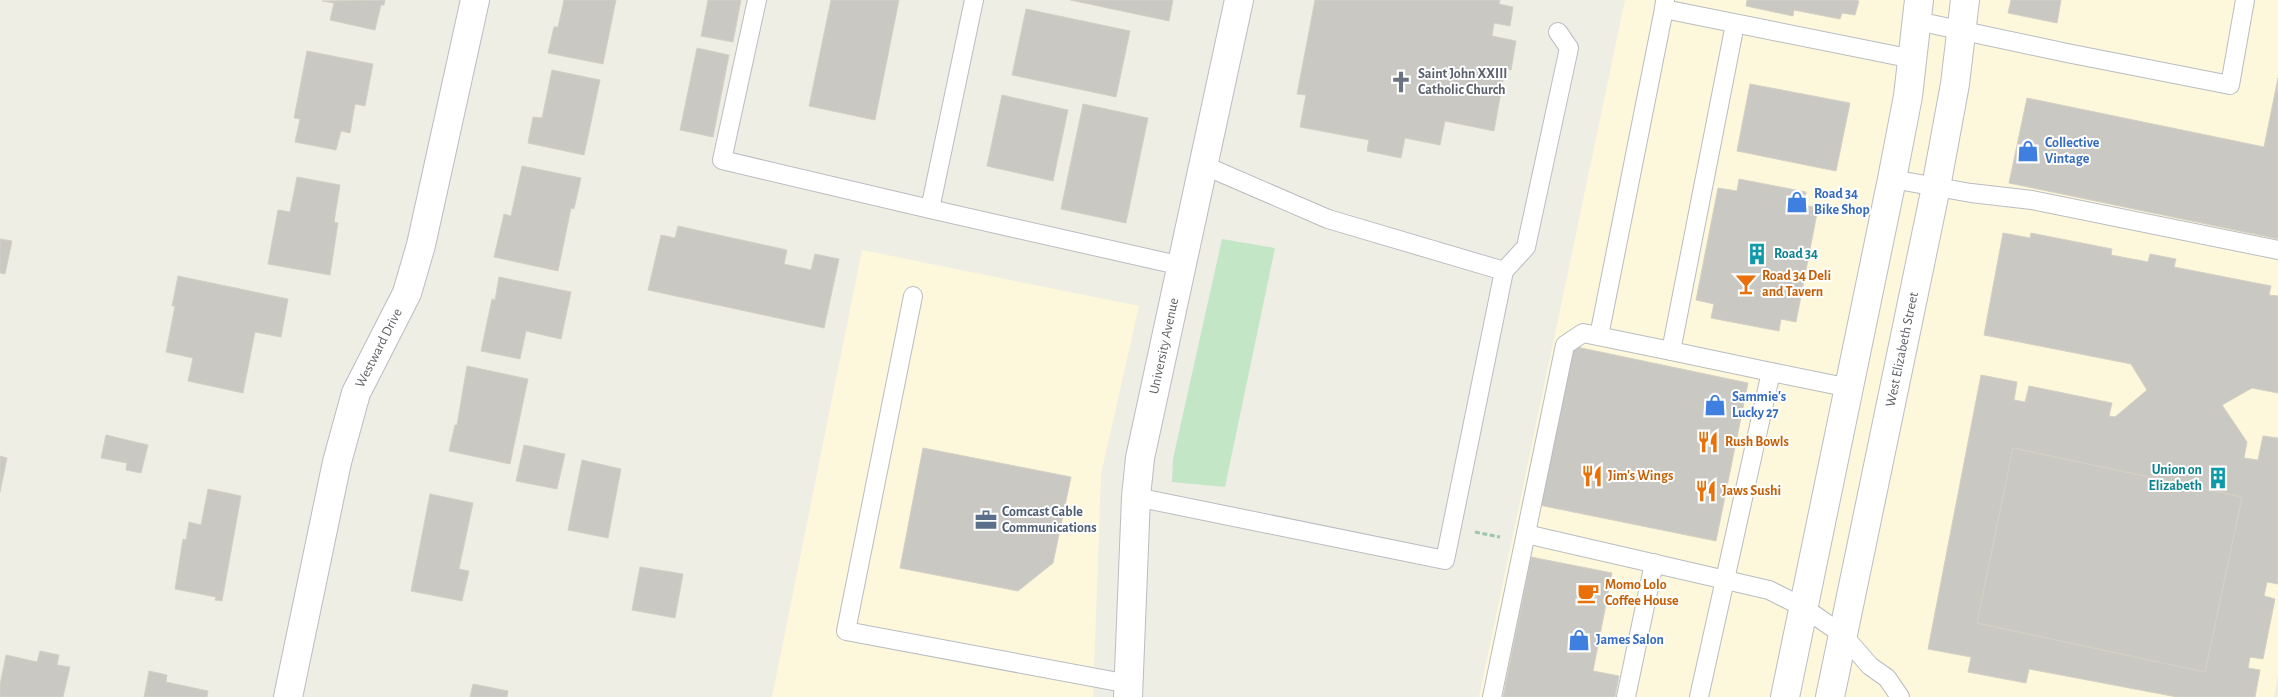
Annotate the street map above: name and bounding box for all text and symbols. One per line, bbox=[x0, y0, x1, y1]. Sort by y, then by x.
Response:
place label: Saint John XXIII Catholic Church bbox=[1418, 67, 1507, 97]
church icon: Saint John XXIII Catholic Church bbox=[1388, 69, 1414, 95]
place label: Collective Vintage bbox=[2045, 136, 2100, 166]
shop icon: Collective Vintage bbox=[2015, 138, 2041, 164]
place label: Road 34 Bike Shop bbox=[1814, 187, 1870, 217]
shop icon: Road 34 Bike Shop bbox=[1784, 189, 1810, 215]
building icon: Road 34 bbox=[1744, 241, 1770, 267]
place label: Road 34 bbox=[1774, 247, 1818, 261]
place label: Road 34 Deli and Tavern bbox=[1762, 269, 1831, 299]
bar icon: Road 34 Deli and Tavern bbox=[1733, 271, 1759, 297]
street label: West Elizabeth Street bbox=[1883, 290, 1921, 408]
street label: University Avenue bbox=[1147, 297, 1181, 395]
street label: Westward Drive bbox=[353, 306, 405, 390]
place label: Sammie's Lucky 27 bbox=[1732, 390, 1786, 420]
shop icon: Sammie's Lucky 27 bbox=[1702, 392, 1728, 418]
restaurant icon: Rush Bowls bbox=[1695, 429, 1721, 455]
place label: Rush Bowls bbox=[1725, 435, 1789, 449]
restaurant icon: Jim's Wings bbox=[1579, 463, 1605, 489]
place label: Union on Elizabeth bbox=[2149, 463, 2202, 493]
building icon: Union on Elizabeth bbox=[2205, 465, 2231, 491]
place label: Jim's Wings bbox=[1608, 469, 1673, 483]
restaurant icon: Jaws Sushi bbox=[1693, 478, 1719, 504]
place label: Jaws Sushi bbox=[1722, 484, 1781, 498]
place label: Comcast Cable Communications bbox=[1002, 505, 1097, 535]
office icon: Comcast Cable Communications bbox=[973, 507, 999, 533]
place label: Momo Lolo Coffee House bbox=[1605, 578, 1679, 608]
cafe icon: Momo Lolo Coffee House bbox=[1575, 580, 1601, 606]
shop icon: James Salon bbox=[1566, 627, 1592, 653]
place label: James Salon bbox=[1596, 633, 1664, 647]

